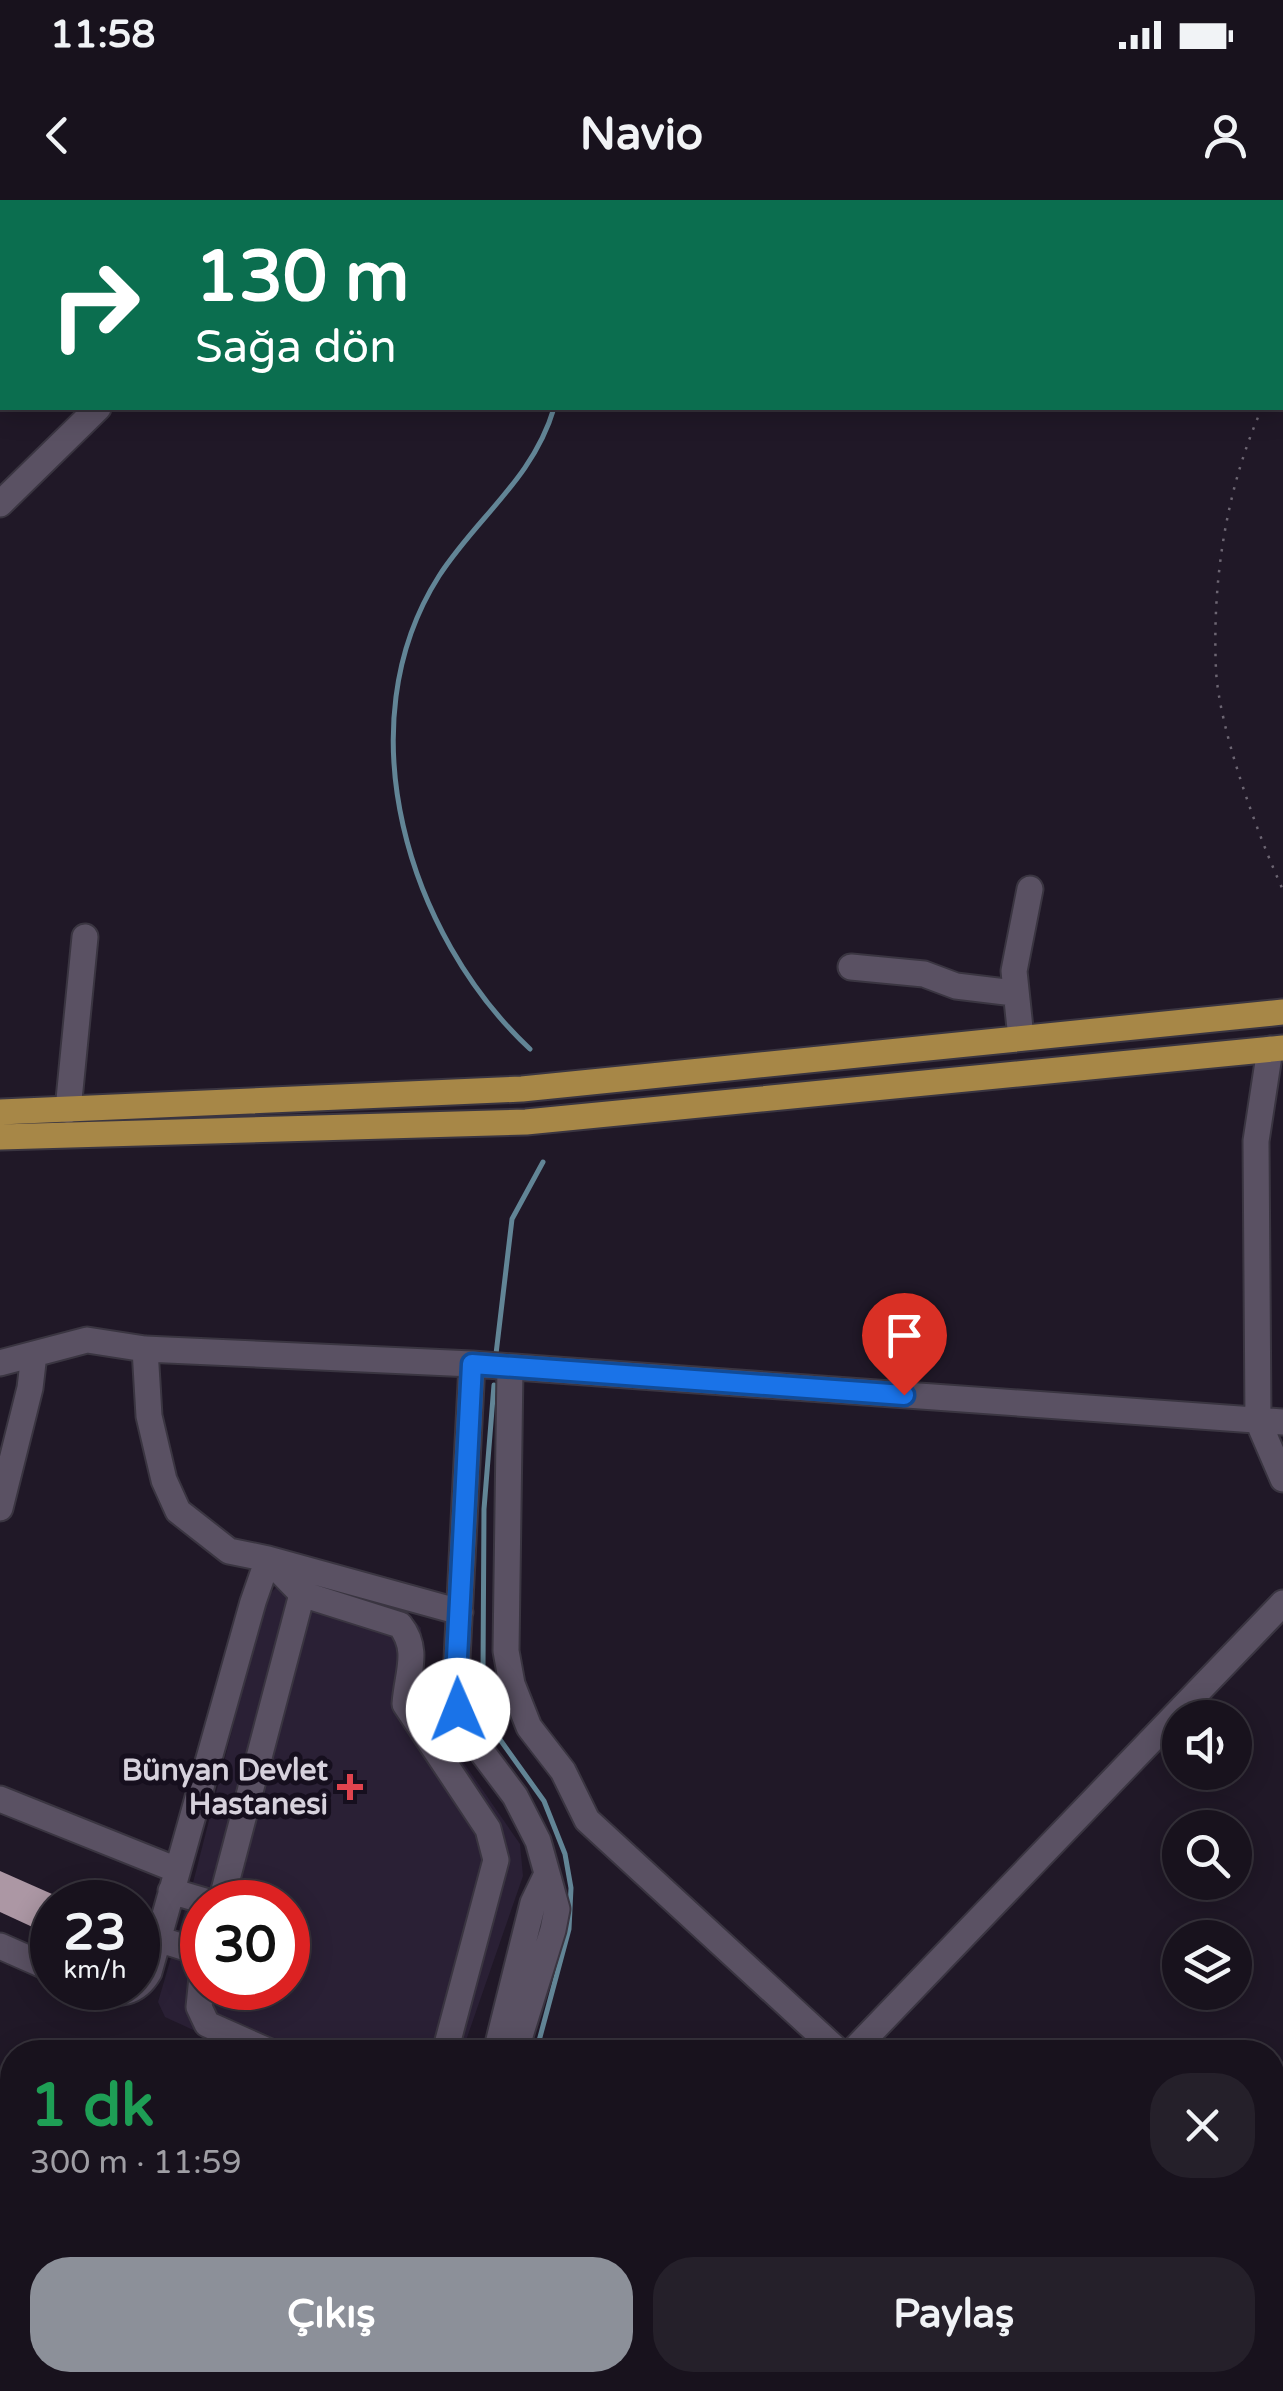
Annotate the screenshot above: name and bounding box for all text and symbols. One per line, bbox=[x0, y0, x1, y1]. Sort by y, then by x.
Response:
text: 11:58 bbox=[50, 12, 155, 58]
icon: back bbox=[30, 108, 85, 163]
text: Navio bbox=[580, 108, 703, 162]
icon: person bbox=[1198, 108, 1253, 163]
text: 130 m bbox=[195, 236, 409, 320]
icon: right bbox=[30, 240, 160, 370]
text: Sağa dön bbox=[195, 321, 397, 375]
pin bbox=[862, 1293, 947, 1396]
icon: arrive bbox=[877, 1308, 932, 1363]
position arrow bbox=[406, 1658, 510, 1762]
map controls bbox=[1162, 1700, 1252, 2010]
button: sound bbox=[1162, 1700, 1252, 1790]
place label: Bünyan Devlet Hastanesi bbox=[122, 1752, 329, 1823]
marker: Bünyan Devlet Hastanesi bbox=[337, 1774, 363, 1800]
button: search bbox=[1162, 1810, 1252, 1900]
speed limit sign: 30 bbox=[180, 1880, 310, 2010]
text: 23 bbox=[64, 1903, 126, 1963]
button: layers bbox=[1162, 1920, 1252, 2010]
text: km/h bbox=[64, 1955, 126, 1985]
text: 1 dk bbox=[30, 2070, 154, 2142]
button: close bbox=[1150, 2073, 1255, 2178]
text: 300 m · 11:59 bbox=[30, 2144, 242, 2182]
button: Çıkış bbox=[30, 2257, 633, 2372]
button: Paylaş bbox=[653, 2257, 1255, 2372]

